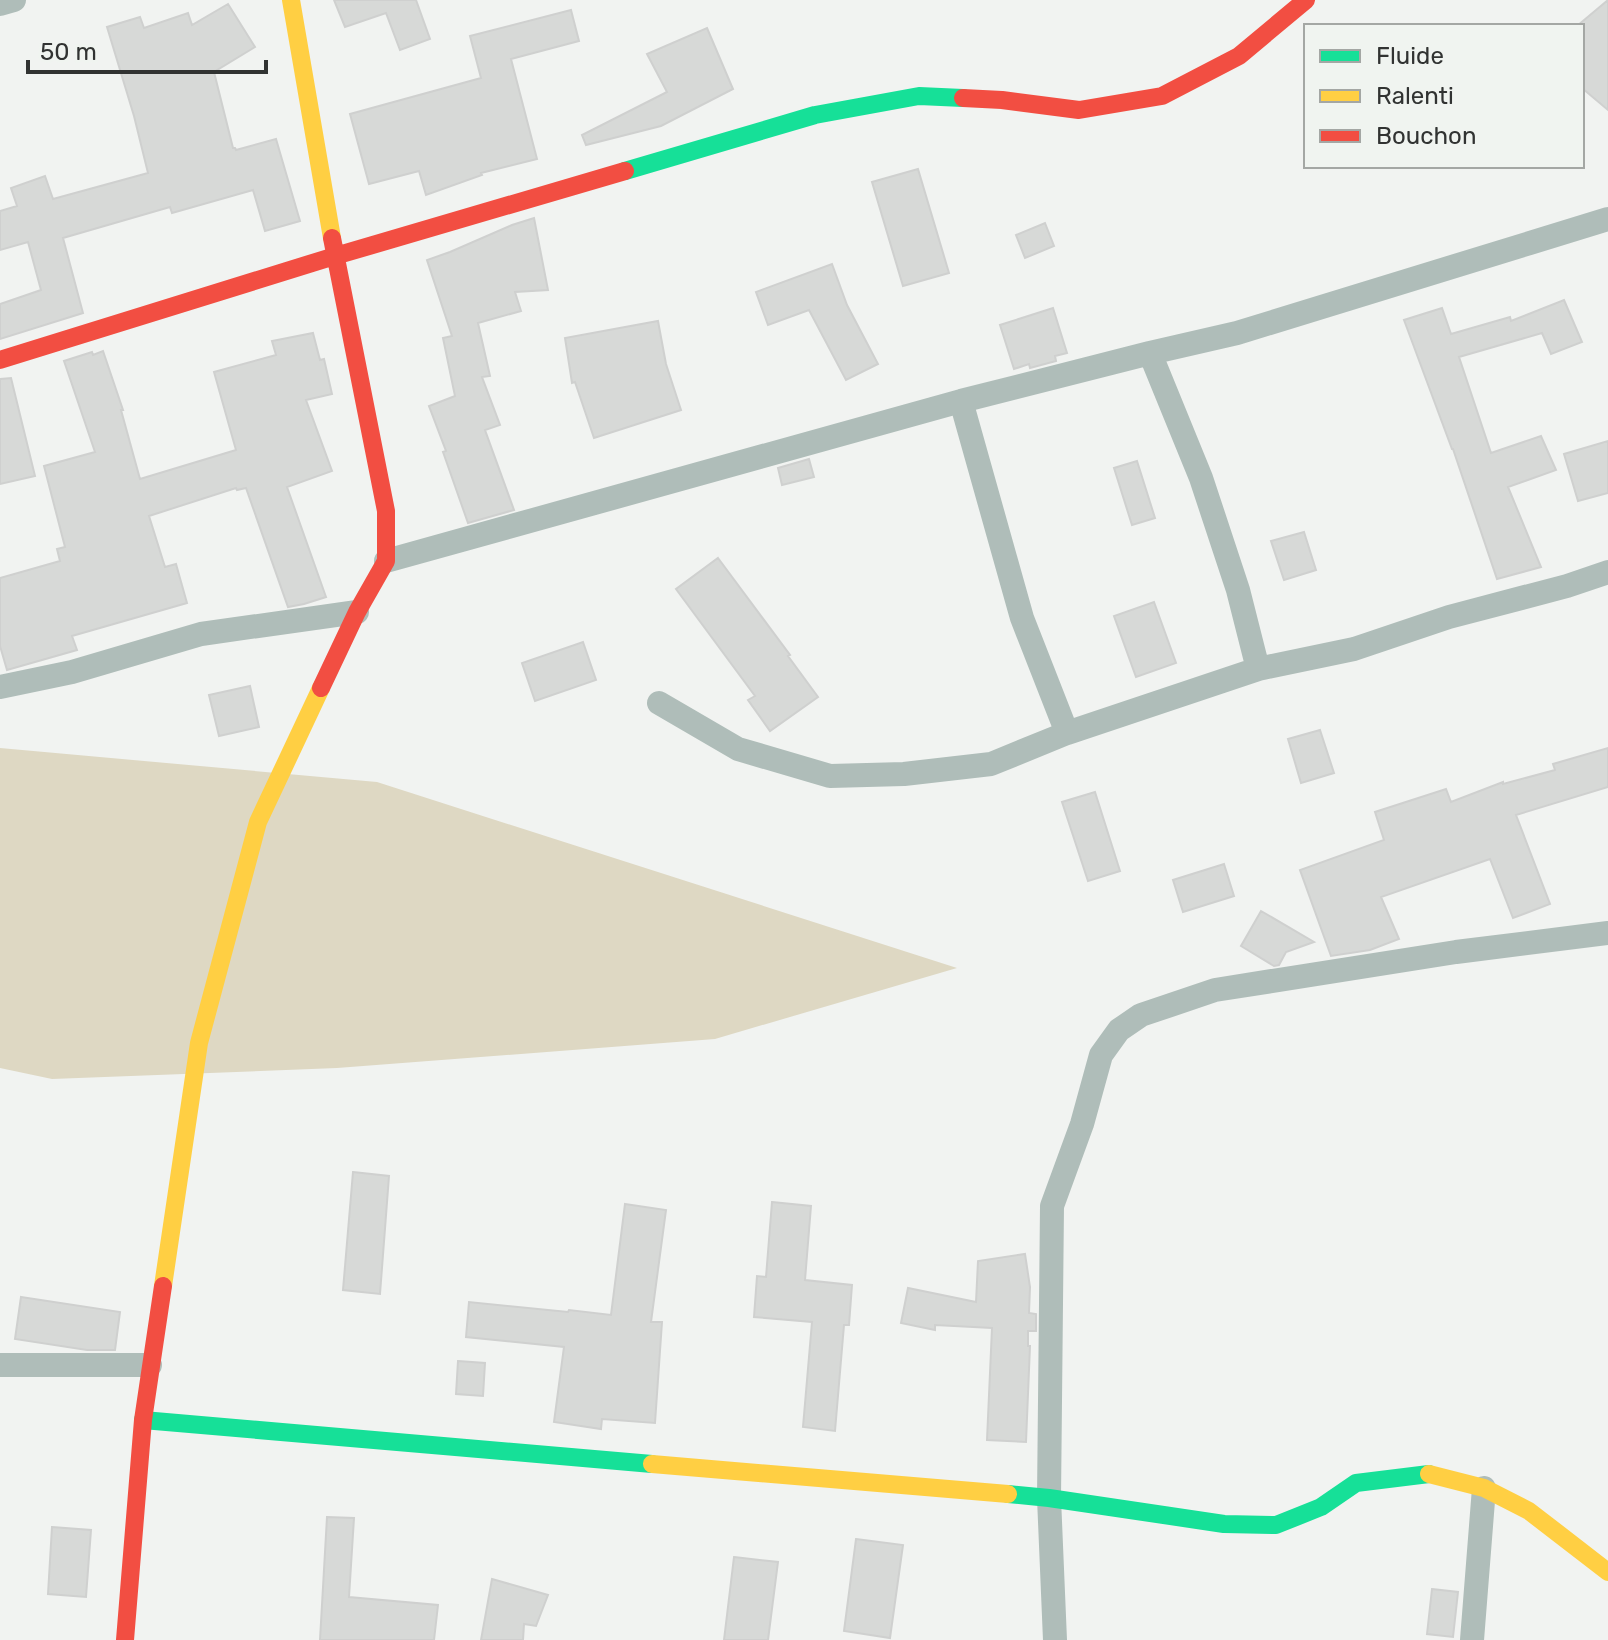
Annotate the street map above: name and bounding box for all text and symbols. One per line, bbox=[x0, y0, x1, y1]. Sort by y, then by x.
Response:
scale bar bbox=[28, 24, 266, 74]
legend bbox=[1304, 24, 1584, 168]
text: 50 m bbox=[40, 38, 97, 66]
text: Fluide bbox=[1376, 42, 1444, 70]
text: Ralenti bbox=[1376, 82, 1454, 110]
text: Bouchon bbox=[1376, 122, 1476, 150]

